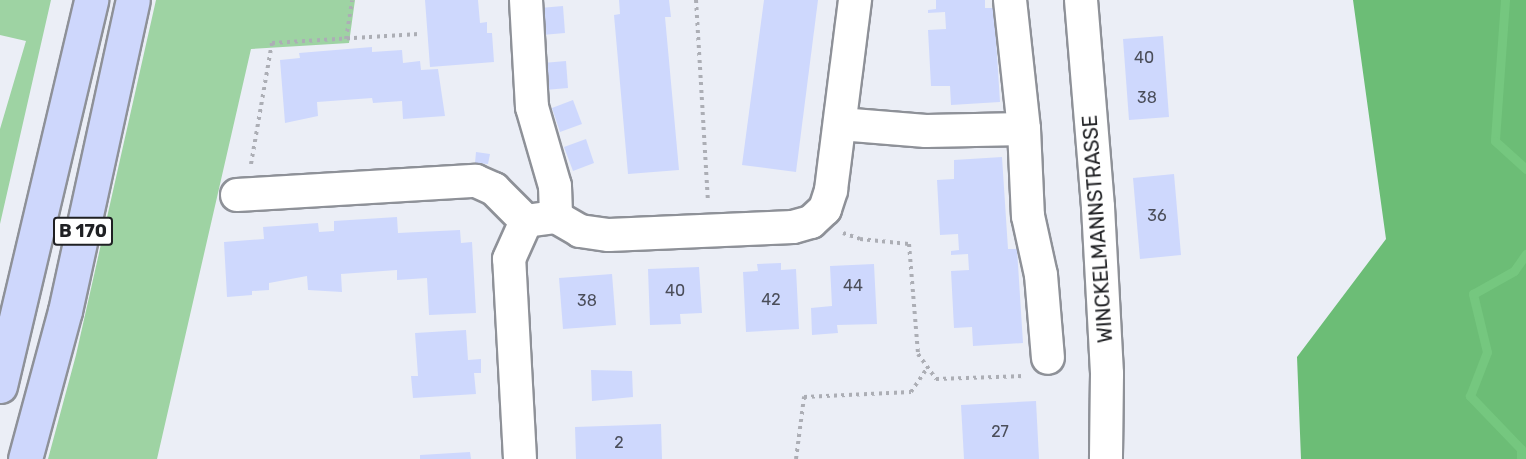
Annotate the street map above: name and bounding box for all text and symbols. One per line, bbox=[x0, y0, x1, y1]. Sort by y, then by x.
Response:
house number: 40 bbox=[1134, 48, 1154, 68]
house number: 38 bbox=[1137, 88, 1157, 108]
street label: WINCKELMANNSTRASSE bbox=[1078, 114, 1118, 344]
house number: 36 bbox=[1147, 206, 1167, 226]
road number: B 170 bbox=[52, 216, 115, 246]
house number: 44 bbox=[843, 276, 863, 296]
house number: 40 bbox=[665, 281, 685, 301]
house number: 42 bbox=[761, 290, 781, 310]
house number: 38 bbox=[577, 291, 597, 311]
house number: 27 bbox=[991, 422, 1009, 442]
house number: 2 bbox=[614, 433, 624, 453]

